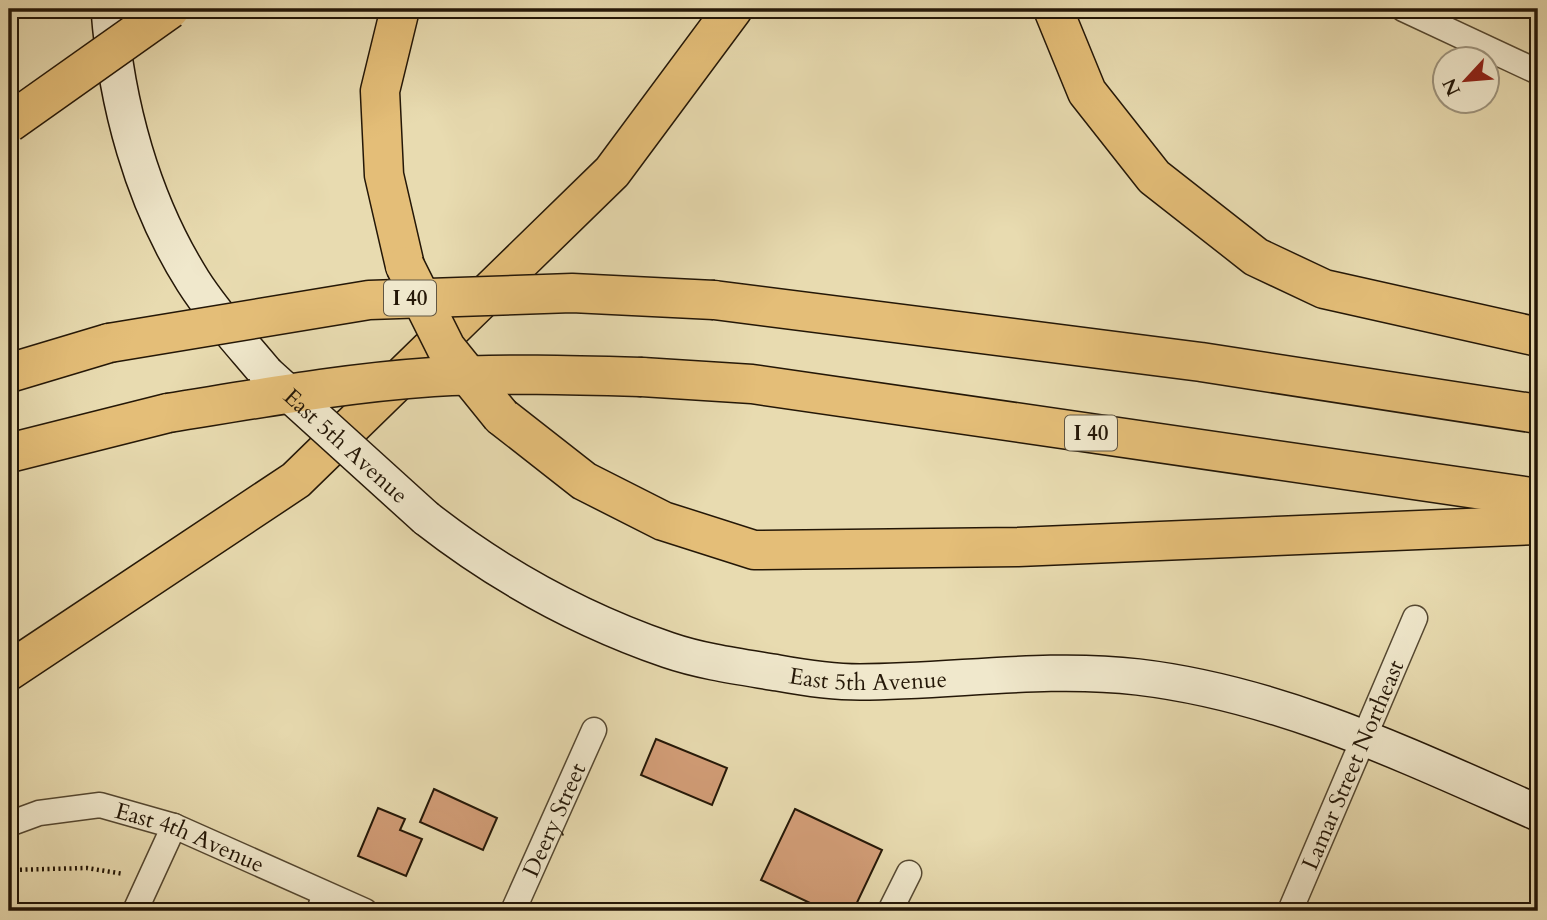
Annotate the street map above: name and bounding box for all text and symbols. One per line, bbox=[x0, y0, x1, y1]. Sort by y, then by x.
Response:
north arrow bbox=[1432, 46, 1502, 116]
text: N bbox=[1436, 73, 1467, 100]
road number: I 40 bbox=[384, 280, 436, 316]
street label: East 5th Avenue bbox=[277, 381, 415, 510]
road number: I 40 bbox=[1065, 416, 1117, 450]
street label: Lamar Street Northeast bbox=[1294, 655, 1411, 875]
street label: East 5th Avenue bbox=[787, 660, 948, 698]
street label: Deery Street bbox=[515, 758, 593, 882]
street label: East 4th Avenue bbox=[112, 795, 269, 880]

